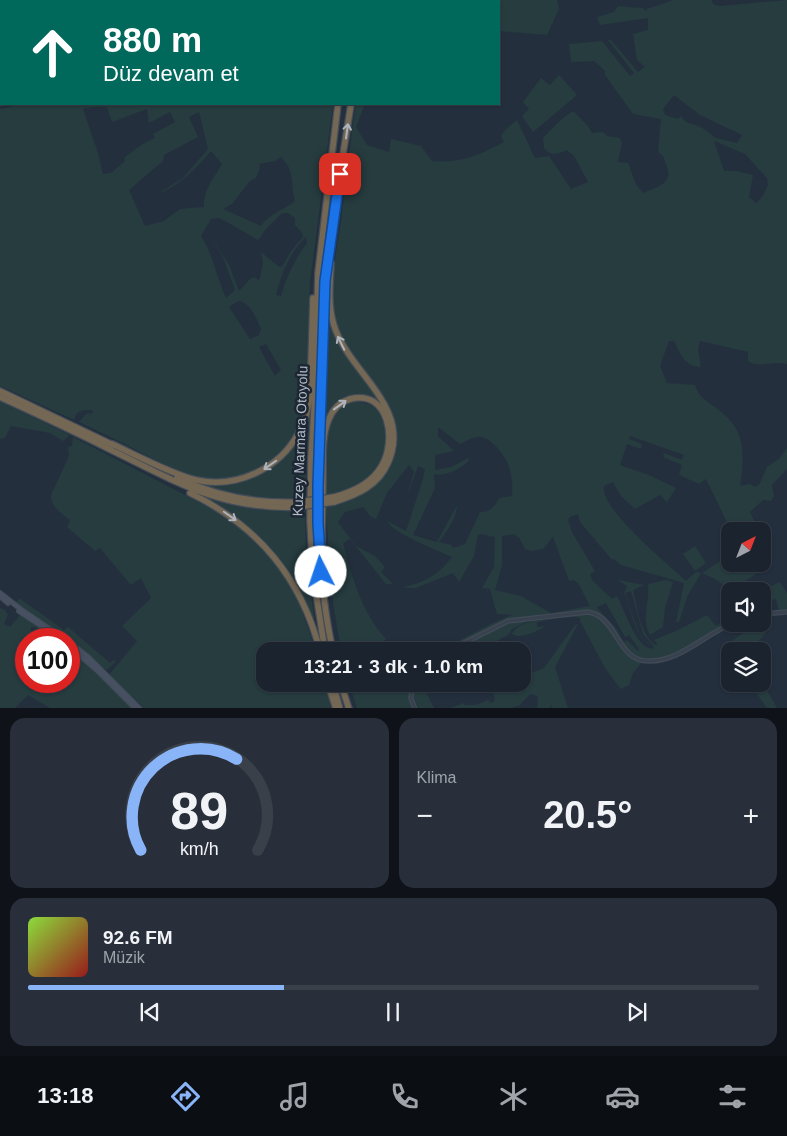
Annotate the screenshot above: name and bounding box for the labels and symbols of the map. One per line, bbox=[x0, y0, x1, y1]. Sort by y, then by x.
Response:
one-way arrow bbox=[342, 123, 352, 139]
pin bbox=[319, 153, 361, 195]
one-way arrow bbox=[336, 336, 346, 351]
street label: Kuzey Marmara Otoyolu bbox=[289, 365, 311, 517]
one-way arrow bbox=[333, 400, 347, 410]
one-way arrow bbox=[263, 460, 277, 470]
one-way arrow bbox=[223, 511, 237, 521]
north arrow bbox=[721, 522, 771, 572]
position arrow bbox=[294, 545, 346, 597]
speed limit sign: 100 bbox=[15, 628, 80, 693]

